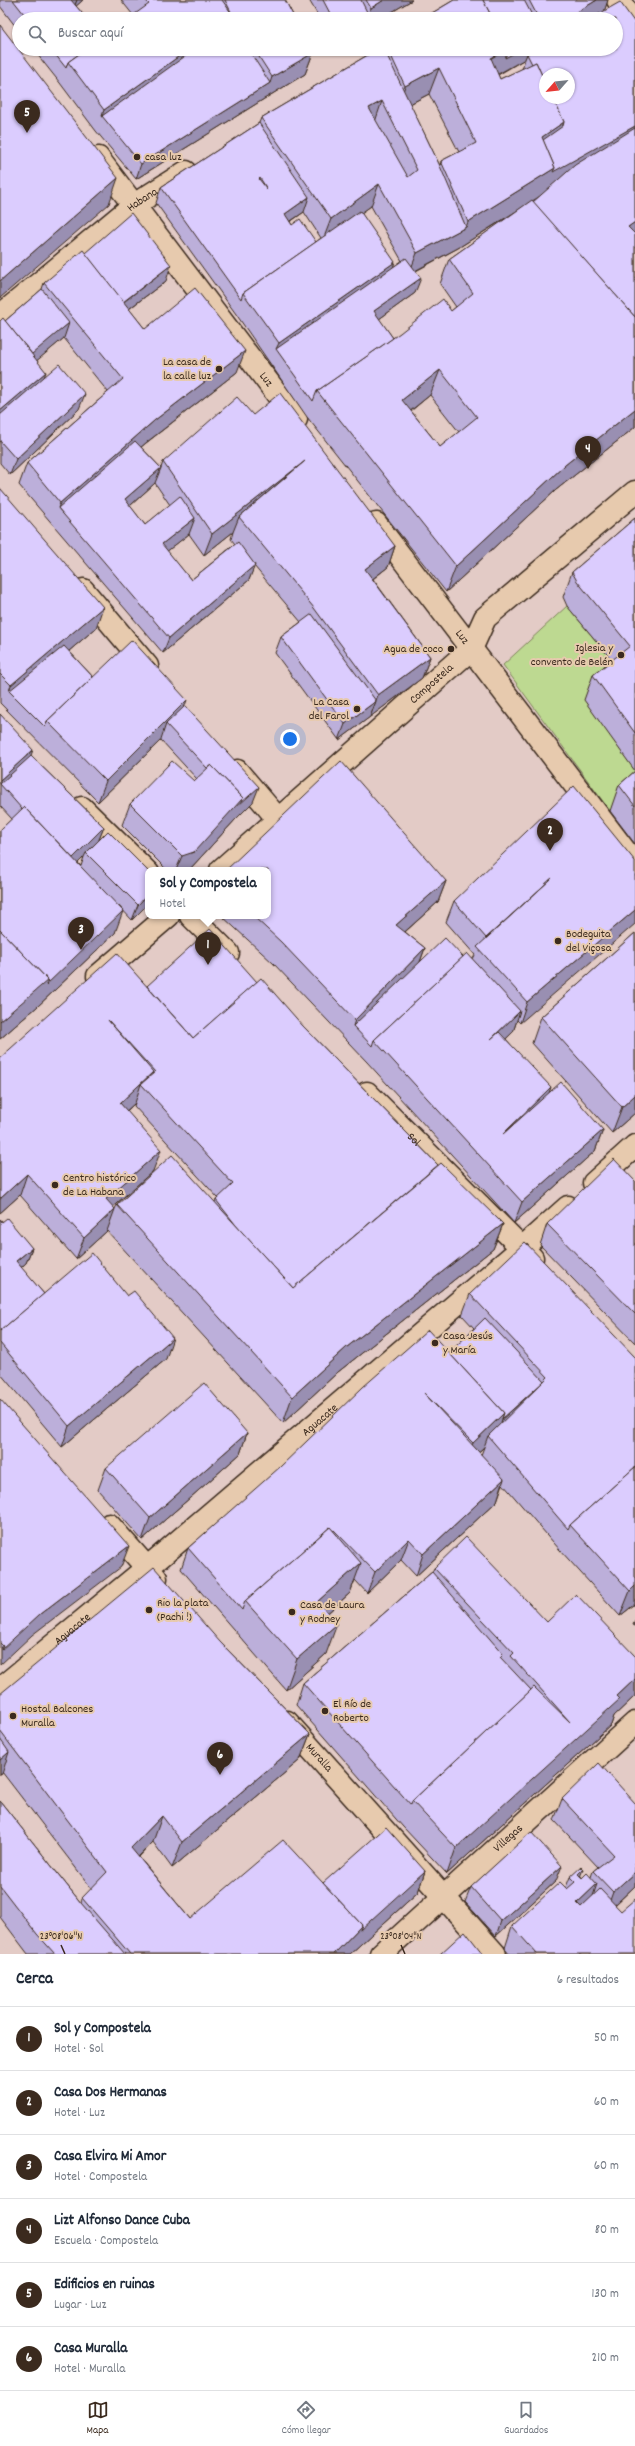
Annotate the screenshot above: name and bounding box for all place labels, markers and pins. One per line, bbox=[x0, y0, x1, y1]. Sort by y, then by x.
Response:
pin: 5 bbox=[14, 100, 40, 133]
place label: casa luz bbox=[145, 149, 182, 166]
marker: casa luz bbox=[132, 152, 142, 162]
place label: La casa de la calle luz bbox=[163, 354, 211, 385]
marker: La casa de la calle luz bbox=[214, 364, 224, 374]
pin: 4 bbox=[575, 436, 601, 469]
place label: Iglesia y convento de Belén bbox=[531, 640, 614, 671]
place label: Agua de coco bbox=[384, 641, 443, 658]
marker: Agua de coco bbox=[446, 644, 456, 654]
marker: Iglesia y convento de Belén bbox=[616, 650, 626, 660]
place label: La Casa del Farol bbox=[309, 694, 349, 725]
marker: La Casa del Farol bbox=[352, 704, 362, 714]
pin: 2 bbox=[537, 818, 563, 851]
pin: 3 bbox=[68, 917, 94, 950]
place label: Bodeguita del Viçosa bbox=[566, 926, 612, 957]
pin: 1 bbox=[195, 932, 221, 965]
marker: Bodeguita del Viçosa bbox=[553, 936, 563, 946]
place label: Centro histórico de La Habana bbox=[63, 1170, 136, 1201]
marker: Centro histórico de La Habana bbox=[50, 1180, 60, 1190]
place label: Casa Jesús y María bbox=[443, 1328, 493, 1359]
marker: Casa Jesús y María bbox=[430, 1338, 440, 1348]
place label: Rio la plata (Pachi !) bbox=[157, 1595, 209, 1626]
place label: Casa de Laura y Rodney bbox=[300, 1597, 365, 1628]
marker: Rio la plata (Pachi !) bbox=[144, 1605, 154, 1615]
marker: Casa de Laura y Rodney bbox=[287, 1607, 297, 1617]
place label: El Río de Roberto bbox=[333, 1696, 371, 1727]
place label: Hostal Balcones Muralla bbox=[21, 1701, 93, 1732]
marker: El Río de Roberto bbox=[320, 1706, 330, 1716]
marker: Hostal Balcones Muralla bbox=[8, 1711, 18, 1721]
pin: 6 bbox=[207, 1742, 233, 1775]

